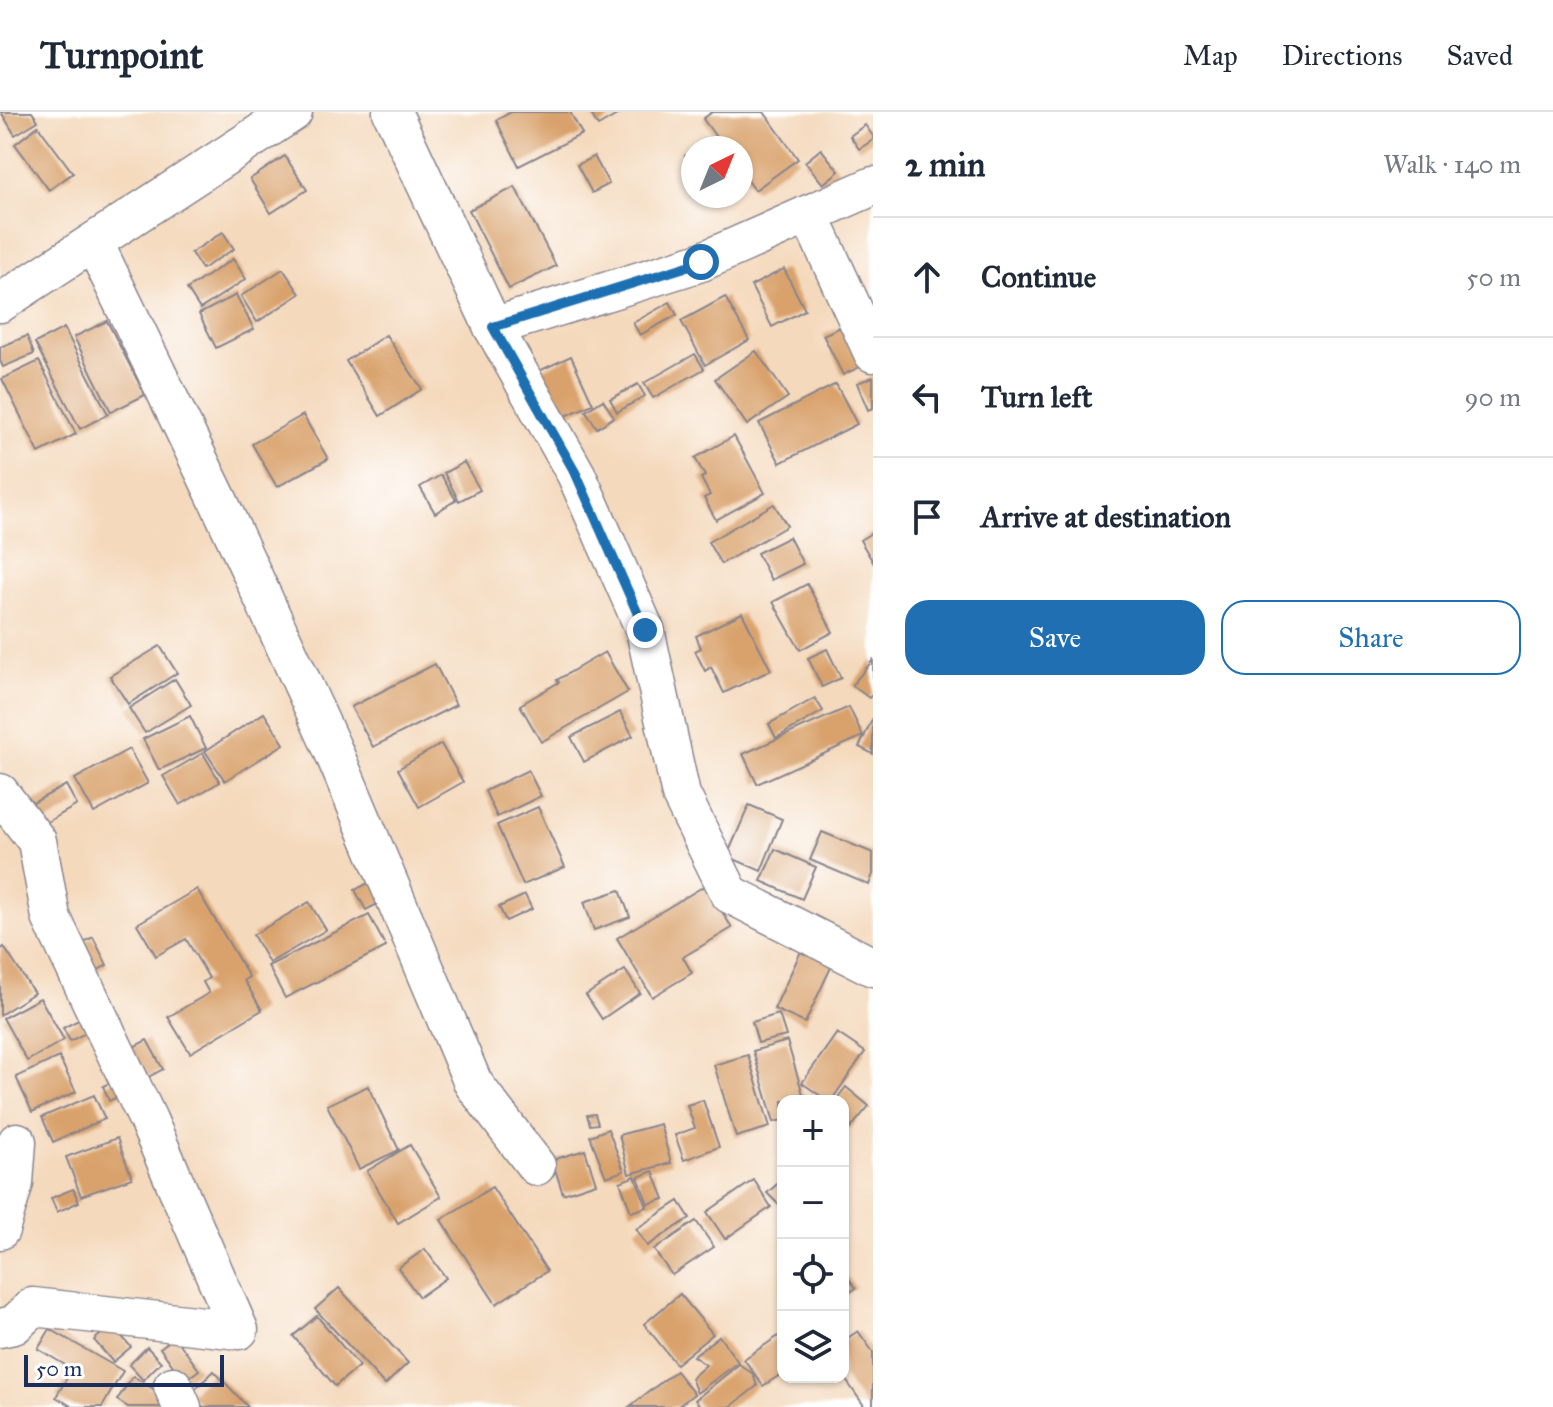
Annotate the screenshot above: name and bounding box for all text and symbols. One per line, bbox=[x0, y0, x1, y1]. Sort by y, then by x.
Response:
text: Turnpoint bbox=[40, 32, 203, 78]
text: Map bbox=[1183, 38, 1238, 73]
text: Directions bbox=[1282, 38, 1403, 73]
text: Saved bbox=[1447, 38, 1513, 73]
north arrow bbox=[681, 136, 753, 208]
text: 2 min bbox=[905, 144, 985, 185]
text: Walk · 140 m bbox=[1383, 148, 1521, 180]
route start bbox=[683, 244, 719, 280]
icon: ahead bbox=[905, 255, 949, 299]
text: Continue bbox=[981, 259, 1096, 295]
text: 50 m bbox=[1466, 261, 1521, 293]
icon: left bbox=[905, 375, 949, 419]
text: Turn left bbox=[981, 379, 1092, 415]
text: 90 m bbox=[1464, 381, 1521, 413]
icon: arrive bbox=[905, 495, 949, 539]
text: Arrive at destination bbox=[981, 499, 1231, 535]
button: Save bbox=[905, 600, 1205, 675]
button: Share bbox=[1221, 600, 1521, 675]
route end bbox=[627, 612, 663, 648]
map controls bbox=[777, 1095, 849, 1383]
button: + bbox=[777, 1095, 849, 1167]
button: − bbox=[777, 1167, 849, 1239]
button: locate bbox=[777, 1239, 849, 1311]
button: layers bbox=[777, 1311, 849, 1383]
scale bar bbox=[24, 1351, 224, 1387]
text: 50 m bbox=[36, 1355, 82, 1382]

